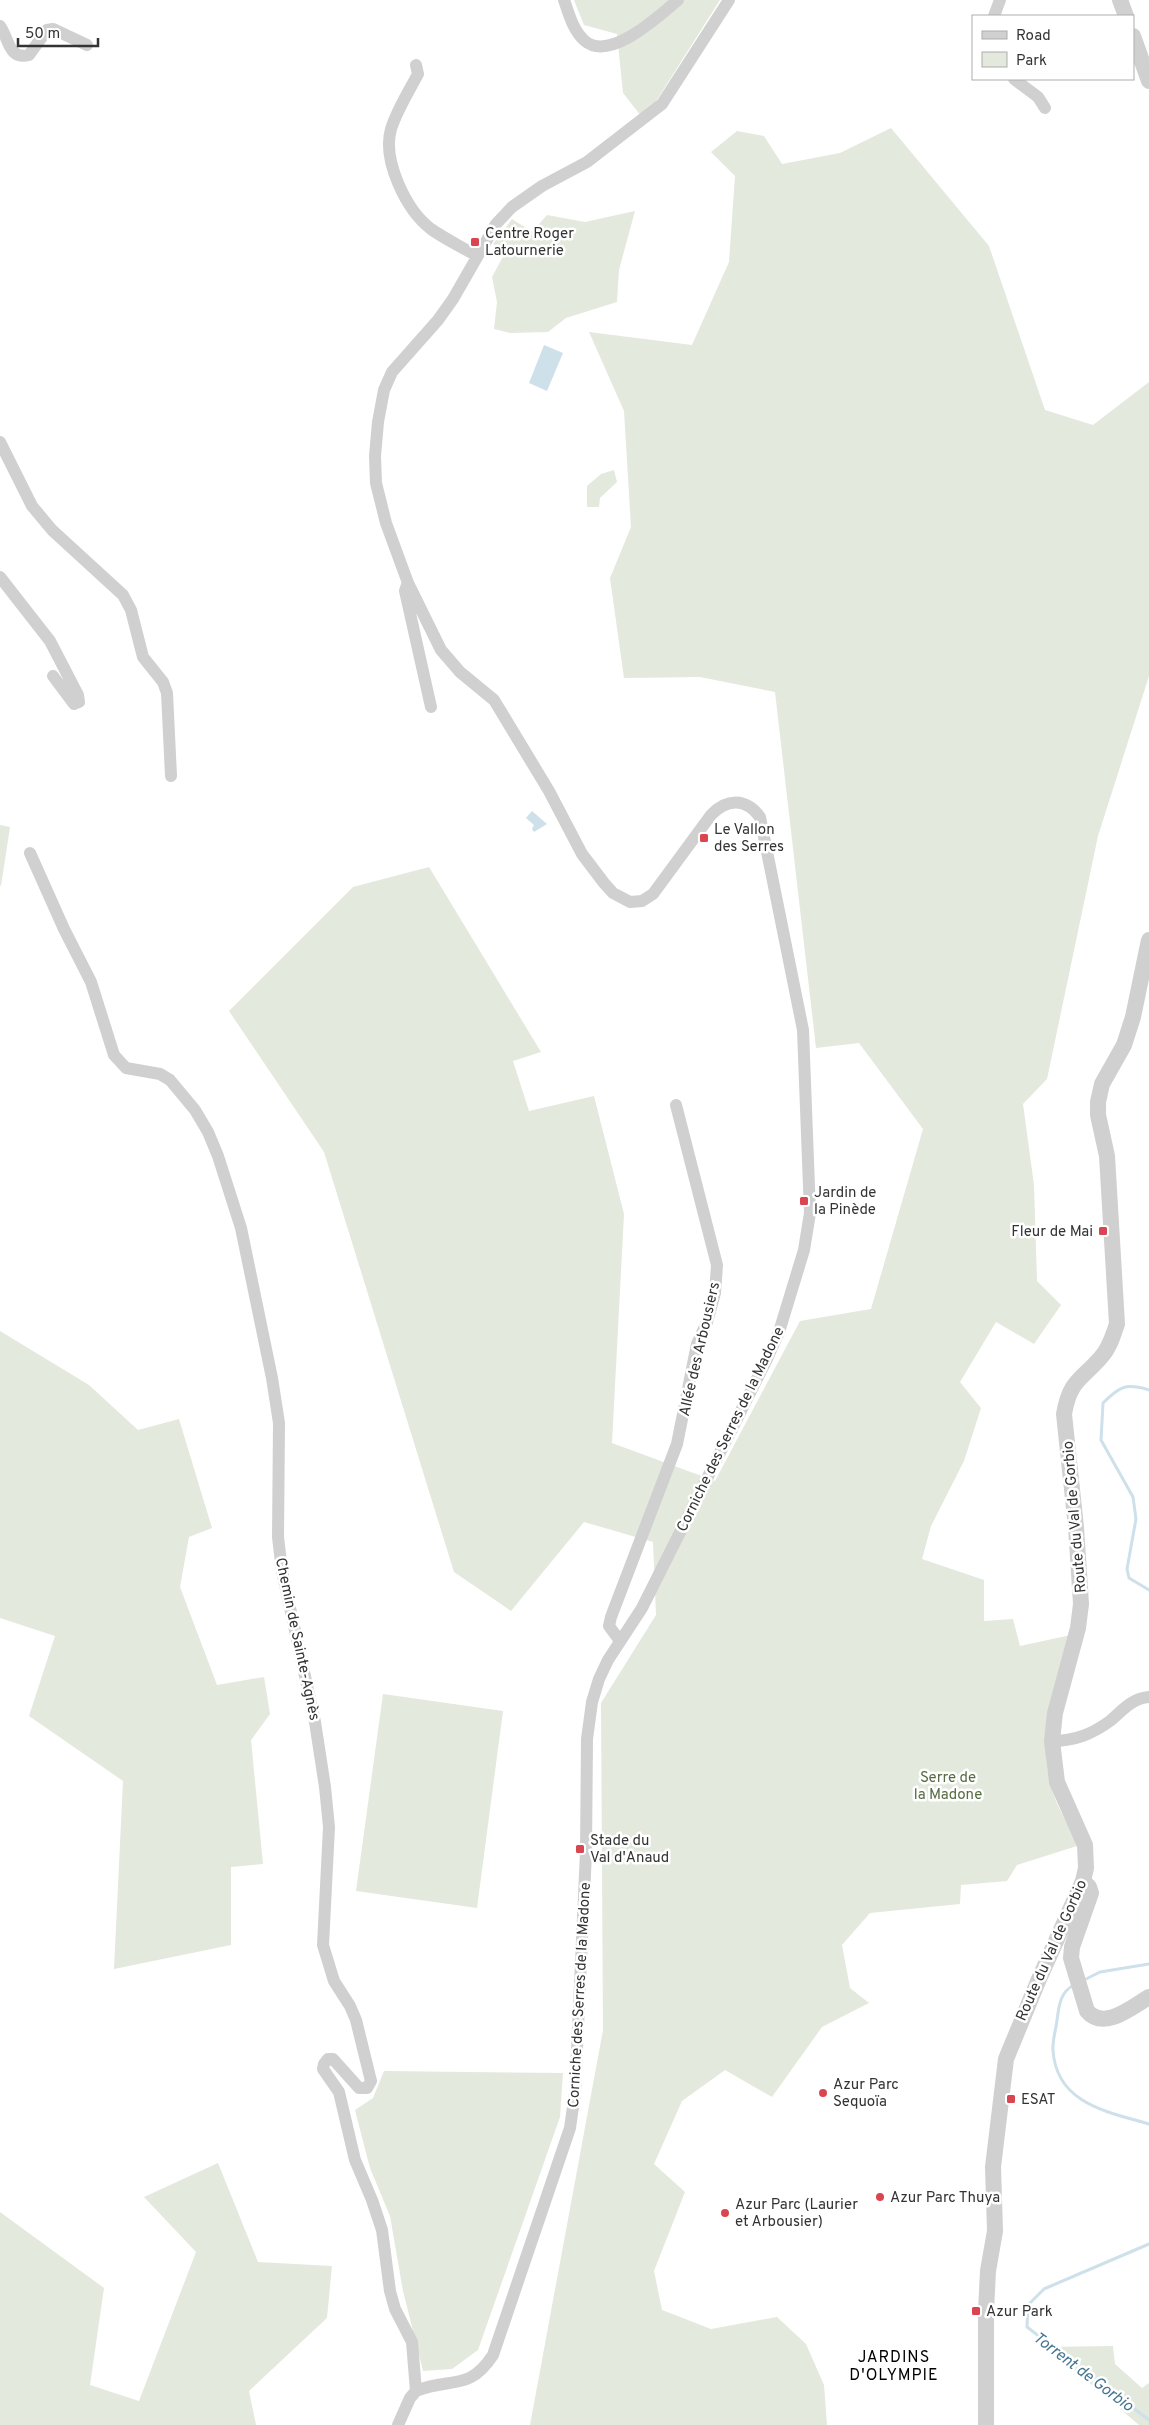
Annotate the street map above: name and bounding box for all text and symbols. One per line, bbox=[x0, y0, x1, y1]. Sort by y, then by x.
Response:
scale bar bbox=[18, 15, 98, 47]
legend bbox=[972, 15, 1134, 80]
text: 50 m bbox=[25, 25, 60, 44]
text: Road bbox=[1016, 27, 1051, 46]
text: Park bbox=[1016, 52, 1047, 71]
place label: Centre Roger Latournerie bbox=[485, 225, 574, 261]
marker: Centre Roger Latournerie bbox=[469, 236, 481, 248]
place label: Le Vallon des Serres bbox=[714, 821, 784, 857]
marker: Le Vallon des Serres bbox=[698, 832, 710, 844]
place label: Jardin de la Pinède bbox=[814, 1184, 876, 1220]
marker: Jardin de la Pinède bbox=[798, 1195, 810, 1207]
place label: Fleur de Mai bbox=[1011, 1223, 1093, 1242]
marker: Fleur de Mai bbox=[1097, 1225, 1109, 1237]
street label: Allée des Arbousiers bbox=[676, 1280, 725, 1418]
street label: Corniche des Serres de la Madone bbox=[673, 1324, 789, 1535]
street label: Route du Val de Gorbio bbox=[1059, 1440, 1092, 1594]
street label: Chemin de Sainte-Agnès bbox=[270, 1556, 323, 1722]
park label: Serre de la Madone bbox=[914, 1769, 982, 1805]
place label: Stade du Val d'Anaud bbox=[590, 1832, 669, 1868]
marker: Stade du Val d'Anaud bbox=[574, 1843, 586, 1855]
street label: Route du Val de Gorbio bbox=[1013, 1877, 1092, 2024]
street label: Corniche des Serres de la Madone bbox=[565, 1882, 596, 2108]
place label: Azur Parc Sequoïa bbox=[833, 2076, 899, 2112]
marker: Azur Parc Sequoïa bbox=[817, 2087, 829, 2099]
place label: ESAT bbox=[1021, 2091, 1056, 2110]
marker: ESAT bbox=[1005, 2093, 1017, 2105]
place label: Azur Parc Thuya bbox=[890, 2189, 1000, 2208]
marker: Azur Parc Thuya bbox=[874, 2191, 886, 2203]
place label: Azur Parc (Laurier et Arbousier) bbox=[735, 2196, 858, 2232]
marker: Azur Parc (Laurier et Arbousier) bbox=[719, 2207, 731, 2219]
place label: Azur Park bbox=[986, 2303, 1053, 2322]
marker: Azur Park bbox=[970, 2305, 982, 2317]
water label: Torrent de Gorbio bbox=[1029, 2328, 1137, 2417]
district label: JARDINS D'OLYMPIE bbox=[849, 2348, 939, 2386]

